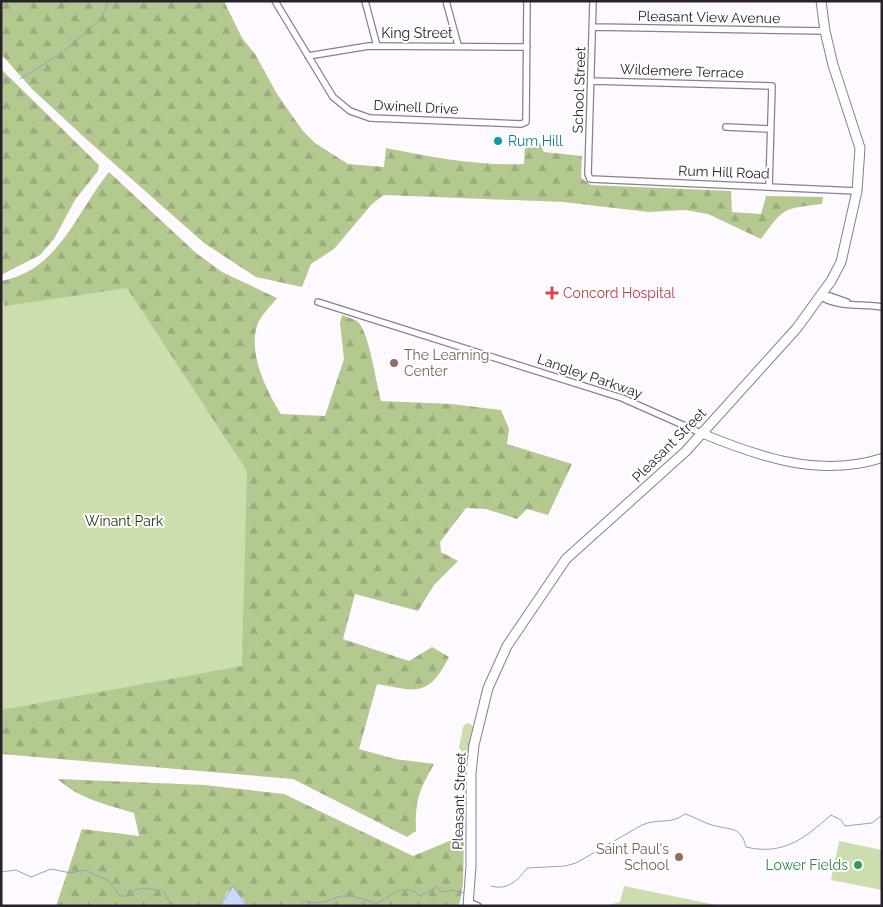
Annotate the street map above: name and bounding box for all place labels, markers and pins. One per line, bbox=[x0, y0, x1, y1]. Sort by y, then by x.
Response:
place label: Rum Hill bbox=[508, 133, 563, 149]
marker: Rum Hill bbox=[492, 135, 504, 147]
place label: Concord Hospital bbox=[563, 285, 675, 301]
marker: Concord Hospital bbox=[545, 286, 559, 300]
place label: The Learning Center bbox=[404, 347, 489, 379]
marker: The Learning Center bbox=[388, 357, 400, 369]
place label: Saint Paul's School bbox=[596, 841, 669, 873]
marker: Saint Paul's School bbox=[673, 851, 685, 863]
place label: Lower Fields bbox=[766, 857, 848, 873]
marker: Lower Fields bbox=[852, 859, 864, 871]

